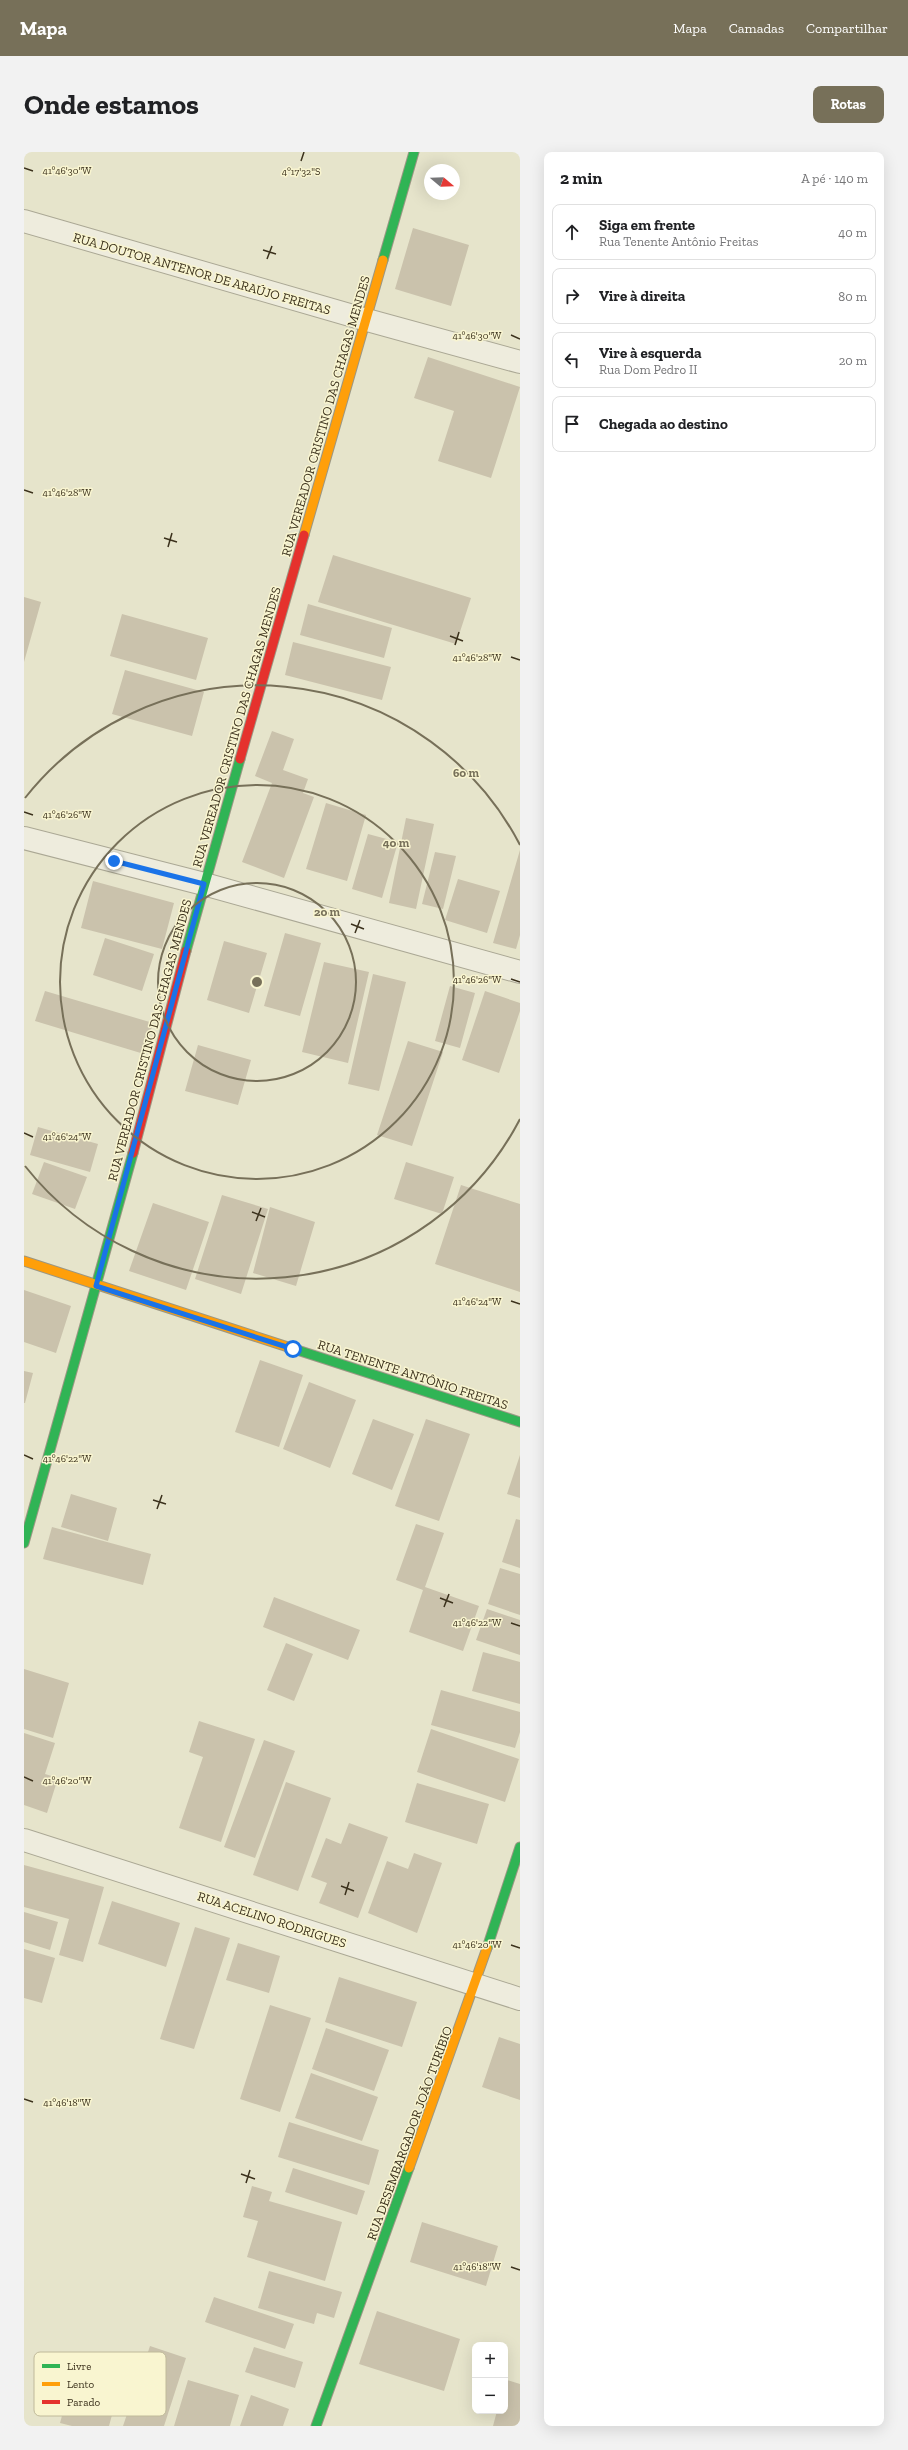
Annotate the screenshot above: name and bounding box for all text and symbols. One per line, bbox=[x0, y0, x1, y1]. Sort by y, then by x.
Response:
text: Mapa bbox=[20, 17, 67, 40]
text: Mapa bbox=[673, 20, 707, 37]
text: Camadas bbox=[729, 20, 784, 37]
text: Compartilhar bbox=[806, 20, 888, 37]
button: Rotas bbox=[813, 86, 884, 123]
text: Onde estamos bbox=[24, 88, 199, 121]
north arrow bbox=[424, 164, 460, 200]
text: 41°46'30"W bbox=[43, 165, 92, 177]
text: 4°17'32"S bbox=[282, 166, 320, 178]
text: 2 min bbox=[560, 168, 602, 188]
text: A pé · 140 m bbox=[801, 171, 868, 186]
text: Siga em frente bbox=[599, 216, 695, 234]
icon: ahead bbox=[561, 221, 583, 243]
text: 40 m bbox=[838, 225, 867, 240]
street label: RUA DOUTOR ANTENOR DE ARAÚJO FREITAS bbox=[71, 229, 332, 318]
text: Rua Tenente Antônio Freitas bbox=[599, 234, 758, 249]
street label: RUA VEREADOR CRISTINO DAS CHAGAS MENDES bbox=[278, 274, 373, 558]
icon: right bbox=[561, 285, 583, 307]
text: Vire à direita bbox=[599, 287, 685, 305]
text: 80 m bbox=[838, 289, 867, 304]
text: 41°46'30"W bbox=[453, 330, 502, 342]
text: Vire à esquerda bbox=[599, 344, 702, 362]
icon: left bbox=[561, 349, 583, 371]
text: 20 m bbox=[839, 353, 867, 368]
text: Rua Dom Pedro II bbox=[599, 362, 697, 377]
icon: arrive bbox=[561, 413, 583, 435]
text: Chegada ao destino bbox=[599, 415, 728, 433]
text: 41°46'28"W bbox=[43, 487, 92, 499]
street label: RUA VEREADOR CRISTINO DAS CHAGAS MENDES bbox=[189, 585, 284, 869]
text: 41°46'28"W bbox=[453, 652, 502, 664]
text: 60 m bbox=[453, 766, 480, 780]
text: 41°46'26"W bbox=[43, 809, 92, 821]
text: 40 m bbox=[383, 836, 410, 850]
route end bbox=[105, 852, 123, 870]
street label: RUA VEREADOR CRISTINO DAS CHAGAS MENDES bbox=[105, 897, 194, 1183]
text: 20 m bbox=[314, 905, 341, 919]
text: 41°46'26"W bbox=[453, 974, 502, 986]
centre of rings bbox=[250, 975, 264, 989]
text: 41°46'24"W bbox=[43, 1131, 92, 1143]
text: 41°46'24"W bbox=[453, 1296, 502, 1308]
street label: RUA TENENTE ANTÔNIO FREITAS bbox=[316, 1337, 510, 1412]
route start bbox=[284, 1340, 302, 1358]
text: 41°46'22"W bbox=[43, 1453, 92, 1465]
text: 41°46'22"W bbox=[453, 1617, 502, 1629]
text: 41°46'20"W bbox=[42, 1775, 92, 1787]
street label: RUA ACELINO RODRIGUES bbox=[196, 1888, 348, 1951]
text: 41°46'20"W bbox=[452, 1939, 502, 1951]
street label: RUA DESEMBARGADOR JOÃO TURÍBIO bbox=[364, 2024, 455, 2242]
text: 41°46'18"W bbox=[43, 2097, 91, 2109]
text: 41°46'18"W bbox=[453, 2261, 501, 2273]
map controls bbox=[472, 2342, 508, 2414]
button: + bbox=[472, 2342, 508, 2378]
legend bbox=[34, 2352, 166, 2416]
text: Livre bbox=[67, 2360, 91, 2373]
text: Lento bbox=[67, 2378, 95, 2391]
button: − bbox=[472, 2378, 508, 2414]
text: Parado bbox=[67, 2396, 101, 2409]

